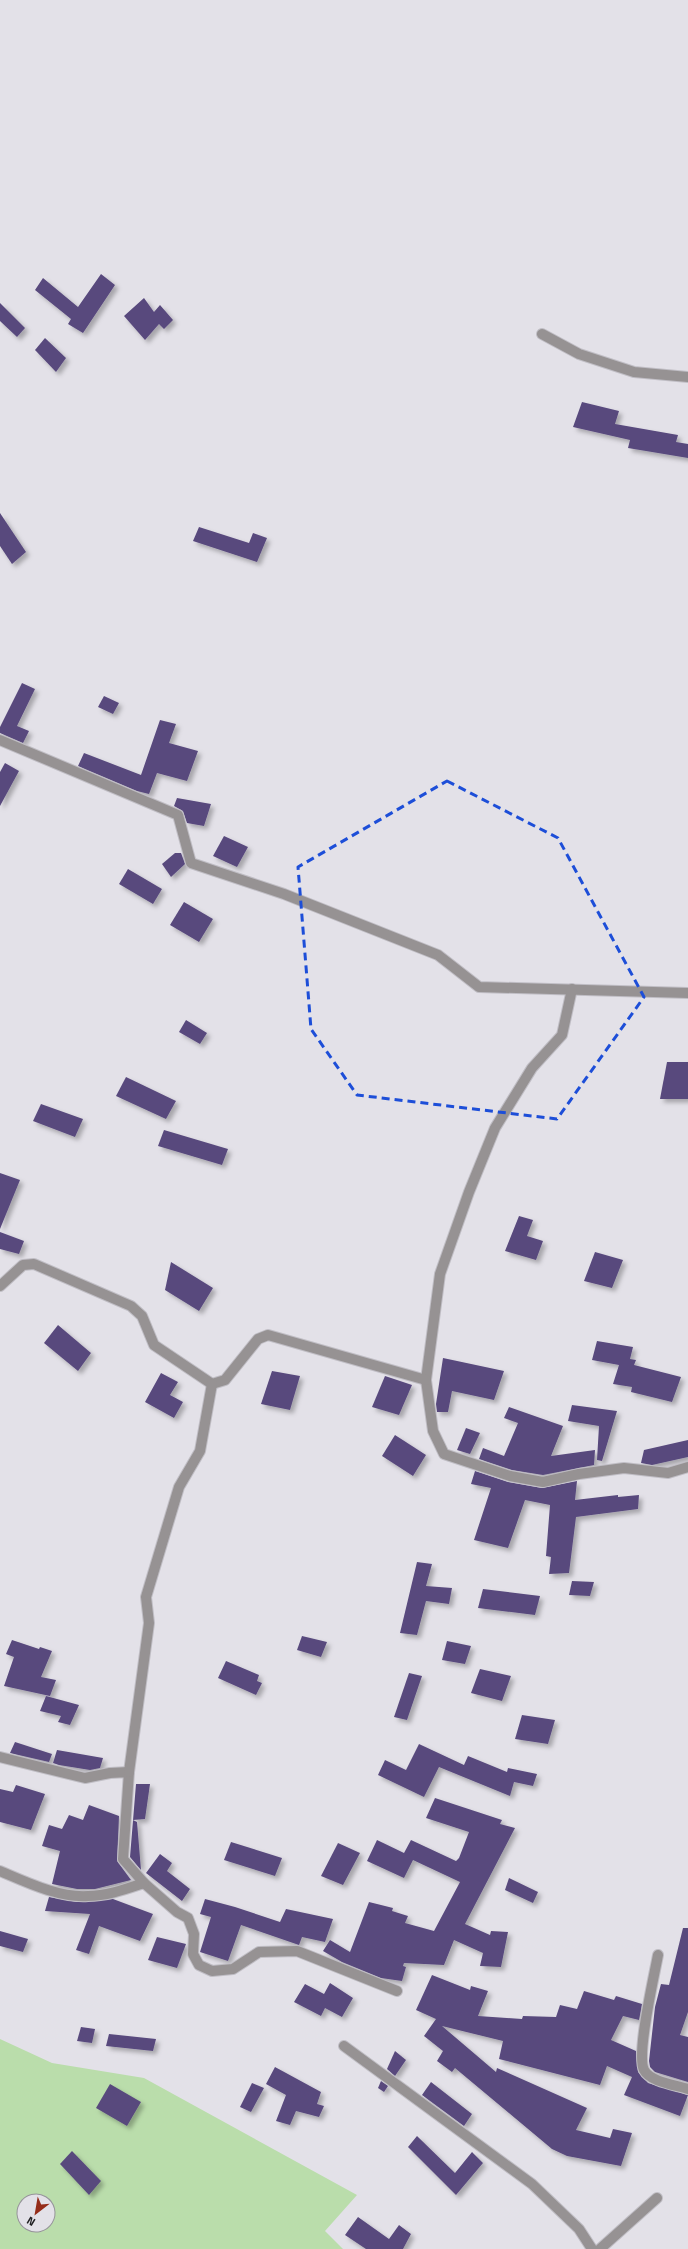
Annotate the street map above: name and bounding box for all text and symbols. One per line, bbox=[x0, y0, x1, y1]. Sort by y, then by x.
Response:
north arrow bbox=[16, 2193, 56, 2233]
text: N bbox=[23, 2213, 38, 2230]

